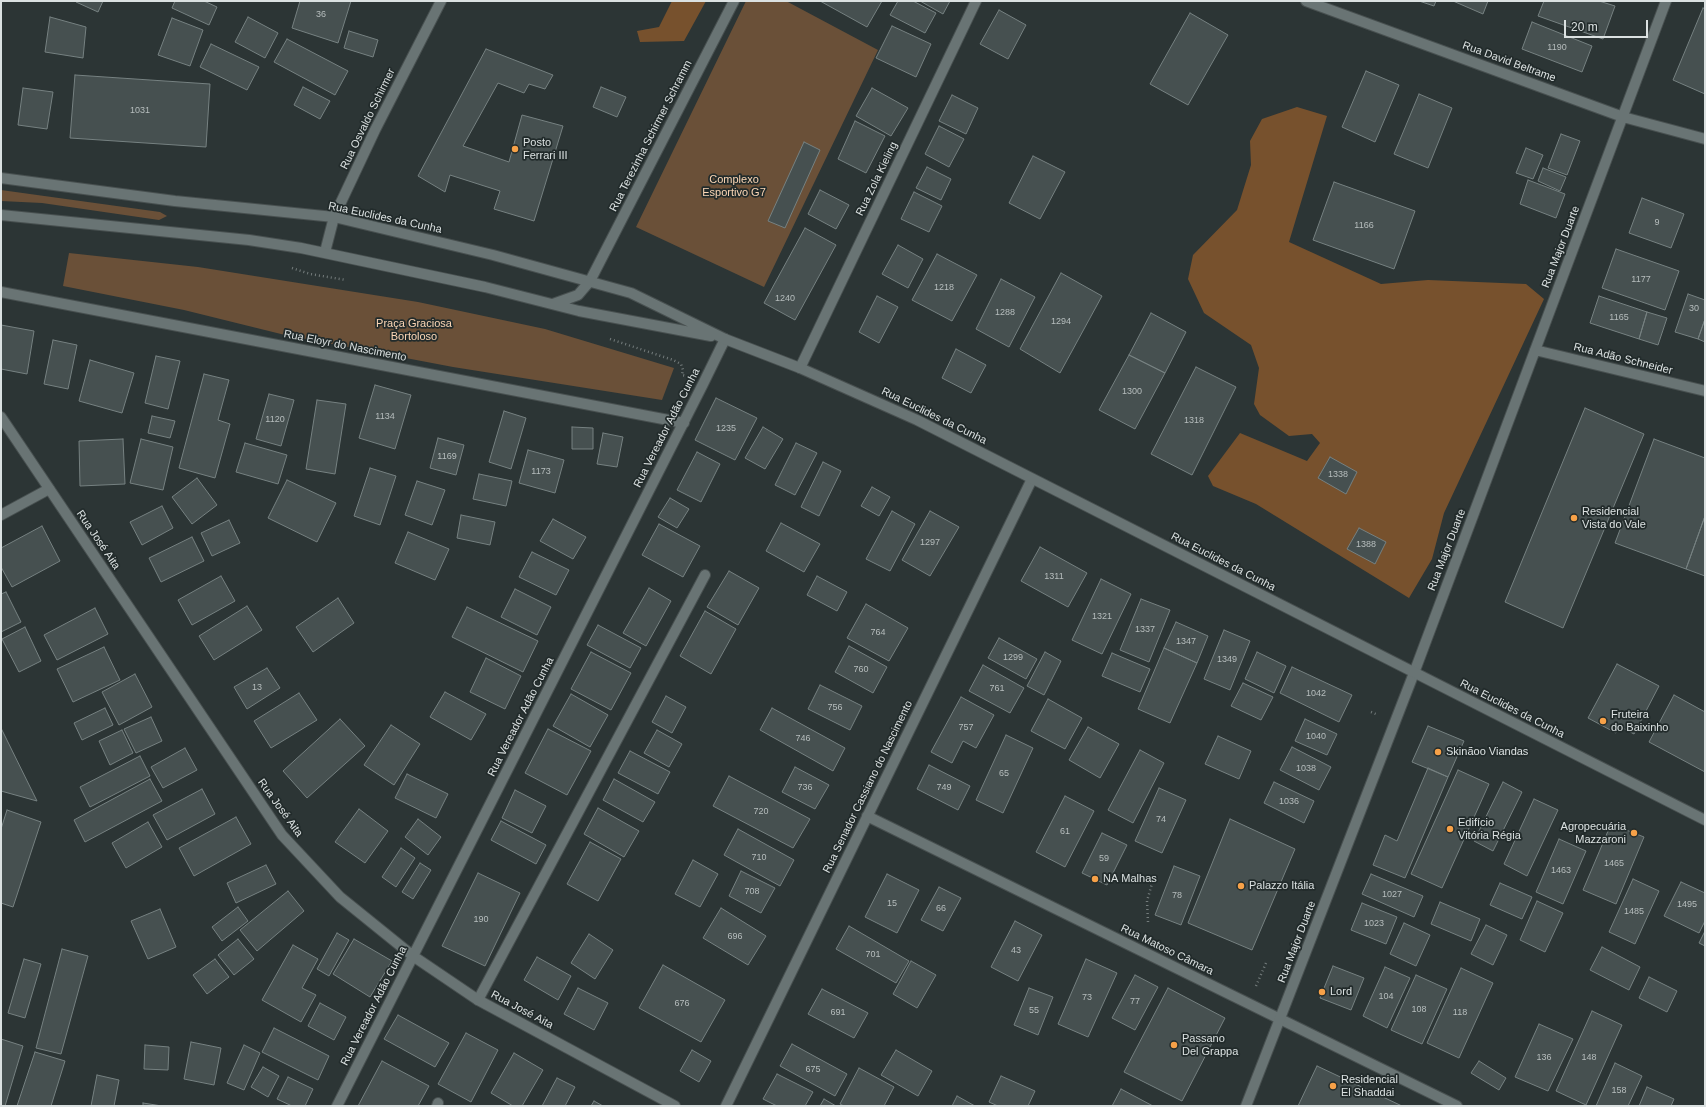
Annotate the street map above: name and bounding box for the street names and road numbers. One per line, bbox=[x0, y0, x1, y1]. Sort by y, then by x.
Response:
street label: Rua David Beltrame bbox=[1460, 39, 1558, 85]
street label: Rua Terezinha Schirmer Schramm bbox=[607, 58, 695, 214]
street label: Rua Osvaldo Schirmer bbox=[338, 66, 398, 172]
street label: Rua Zola Kieling bbox=[853, 140, 901, 218]
street label: Rua Euclides da Cunha bbox=[327, 200, 443, 236]
street label: Rua Major Duarte bbox=[1539, 204, 1583, 290]
street label: Rua Eloyr do Nascimento bbox=[283, 328, 407, 364]
street label: Rua Adão Schneider bbox=[1572, 340, 1674, 378]
street label: Rua Vereador Adão Cunha bbox=[631, 366, 703, 490]
street label: Rua Euclides da Cunha bbox=[879, 385, 989, 447]
street label: Rua Major Duarte bbox=[1425, 507, 1469, 593]
street label: Rua José Aita bbox=[73, 508, 123, 572]
street label: Rua Euclides da Cunha bbox=[1169, 530, 1277, 594]
street label: Rua Vereador Adão Cunha bbox=[485, 655, 557, 779]
street label: Rua Euclides da Cunha bbox=[1458, 677, 1566, 741]
street label: Rua Senador Cassiano do Nascimento bbox=[820, 699, 916, 875]
street label: Rua José Aita bbox=[255, 776, 305, 840]
street label: Rua Major Duarte bbox=[1275, 899, 1319, 985]
street label: Rua Matoso Câmara bbox=[1118, 922, 1216, 978]
street label: Rua Vereador Adão Cunha bbox=[338, 944, 410, 1068]
street label: Rua José Aita bbox=[489, 988, 555, 1032]

